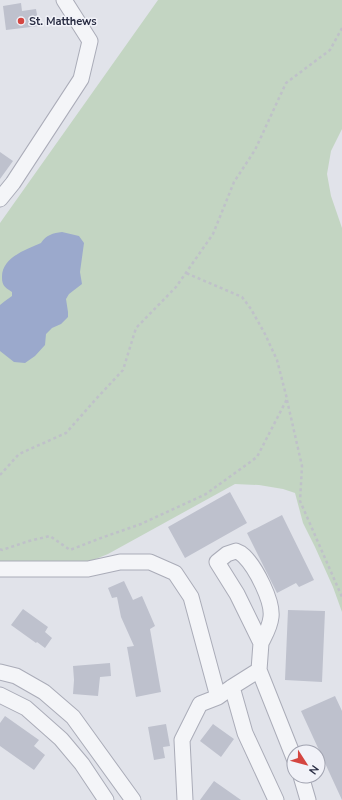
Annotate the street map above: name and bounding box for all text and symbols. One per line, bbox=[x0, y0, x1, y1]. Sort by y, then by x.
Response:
place label: St. Matthews bbox=[29, 14, 97, 29]
marker: St. Matthews bbox=[16, 16, 26, 26]
north arrow bbox=[286, 744, 326, 784]
text: N bbox=[305, 762, 322, 777]

